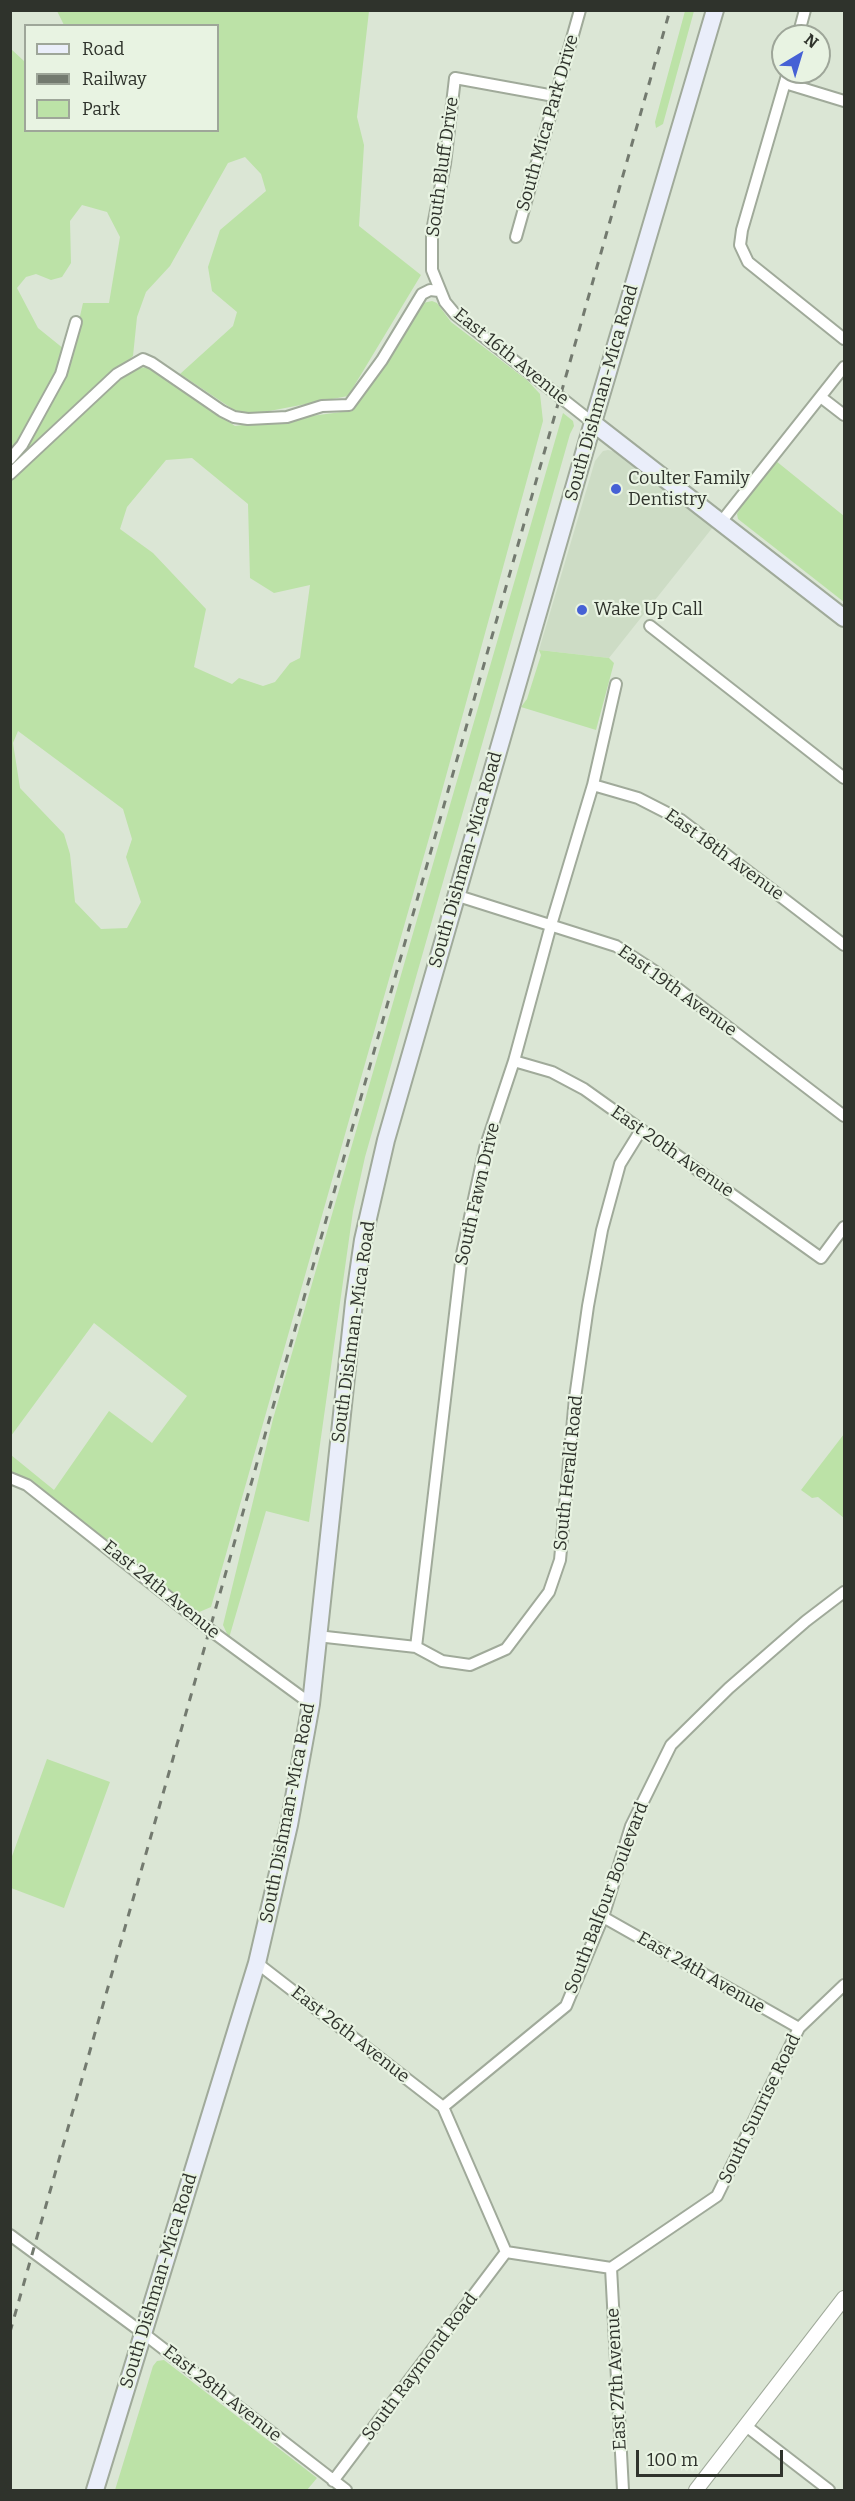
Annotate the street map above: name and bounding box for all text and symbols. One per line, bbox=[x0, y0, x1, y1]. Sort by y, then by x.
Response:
legend bbox=[24, 24, 219, 132]
north arrow bbox=[771, 24, 831, 84]
text: N bbox=[800, 30, 822, 52]
street label: South Mica Park Drive bbox=[512, 32, 584, 214]
text: Road bbox=[82, 38, 124, 60]
text: Railway bbox=[82, 68, 146, 90]
street label: South Bluff Drive bbox=[422, 96, 464, 238]
text: Park bbox=[82, 98, 120, 120]
street label: South Dishman-Mica Road bbox=[561, 282, 643, 504]
street label: East 16th Avenue bbox=[449, 304, 573, 410]
place label: Coulter Family Dentistry bbox=[628, 468, 750, 510]
marker: Coulter Family Dentistry bbox=[609, 482, 623, 496]
place label: Wake Up Call bbox=[594, 599, 703, 621]
marker: Wake Up Call bbox=[575, 603, 589, 617]
street label: South Dishman-Mica Road bbox=[425, 749, 507, 971]
street label: East 18th Avenue bbox=[660, 805, 788, 905]
street label: East 19th Avenue bbox=[613, 941, 741, 1041]
street label: East 20th Avenue bbox=[606, 1102, 738, 1202]
street label: South Fawn Drive bbox=[451, 1121, 505, 1267]
street label: South Dishman-Mica Road bbox=[328, 1220, 380, 1444]
street label: South Herald Road bbox=[550, 1394, 588, 1552]
street label: East 24th Avenue bbox=[98, 1536, 224, 1644]
street label: South Dishman-Mica Road bbox=[256, 1701, 320, 1925]
street label: South Balfour Boulevard bbox=[560, 1799, 654, 1997]
street label: East 24th Avenue bbox=[633, 1928, 769, 2018]
street label: East 26th Avenue bbox=[287, 1982, 413, 2088]
street label: South Sunrise Road bbox=[714, 2031, 806, 2187]
street label: South Dishman-Mica Road bbox=[116, 2171, 202, 2391]
street label: South Raymond Road bbox=[358, 2289, 482, 2445]
street label: East 27th Avenue bbox=[602, 2307, 632, 2451]
street label: East 28th Avenue bbox=[159, 2341, 285, 2447]
scale bar bbox=[639, 2438, 786, 2476]
text: 100 m bbox=[647, 2449, 698, 2471]

